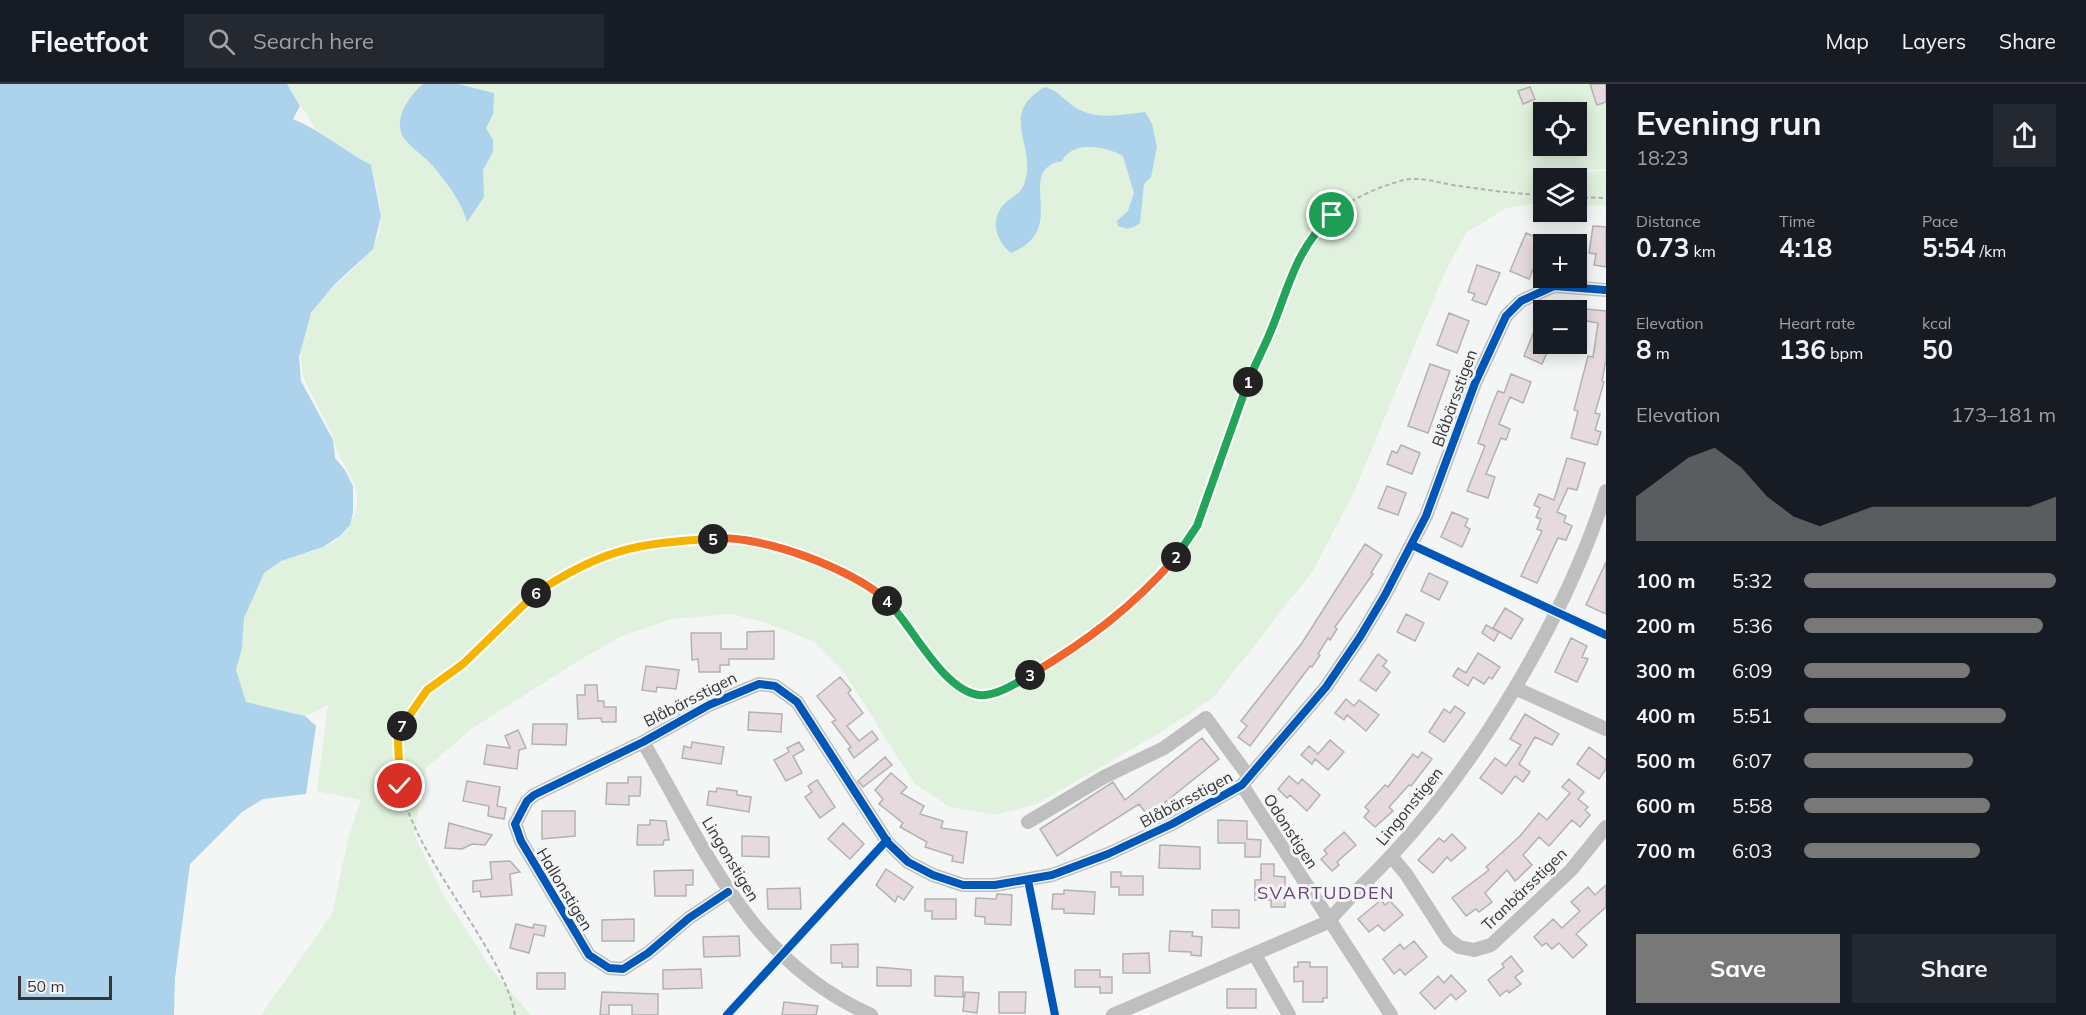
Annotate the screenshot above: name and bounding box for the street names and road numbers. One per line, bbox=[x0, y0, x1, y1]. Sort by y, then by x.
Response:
street label: Blåbärsstigen bbox=[1427, 347, 1481, 449]
street label: Blåbärsstigen bbox=[640, 667, 740, 731]
street label: Lingonstigen bbox=[1371, 763, 1447, 849]
street label: Blåbärsstigen bbox=[1136, 766, 1236, 832]
street label: Odonstigen bbox=[1259, 790, 1323, 872]
street label: Lingonstigen bbox=[698, 813, 764, 905]
street label: Tranbärsstigen bbox=[1477, 843, 1571, 935]
street label: Hallonstigen bbox=[532, 844, 598, 934]

